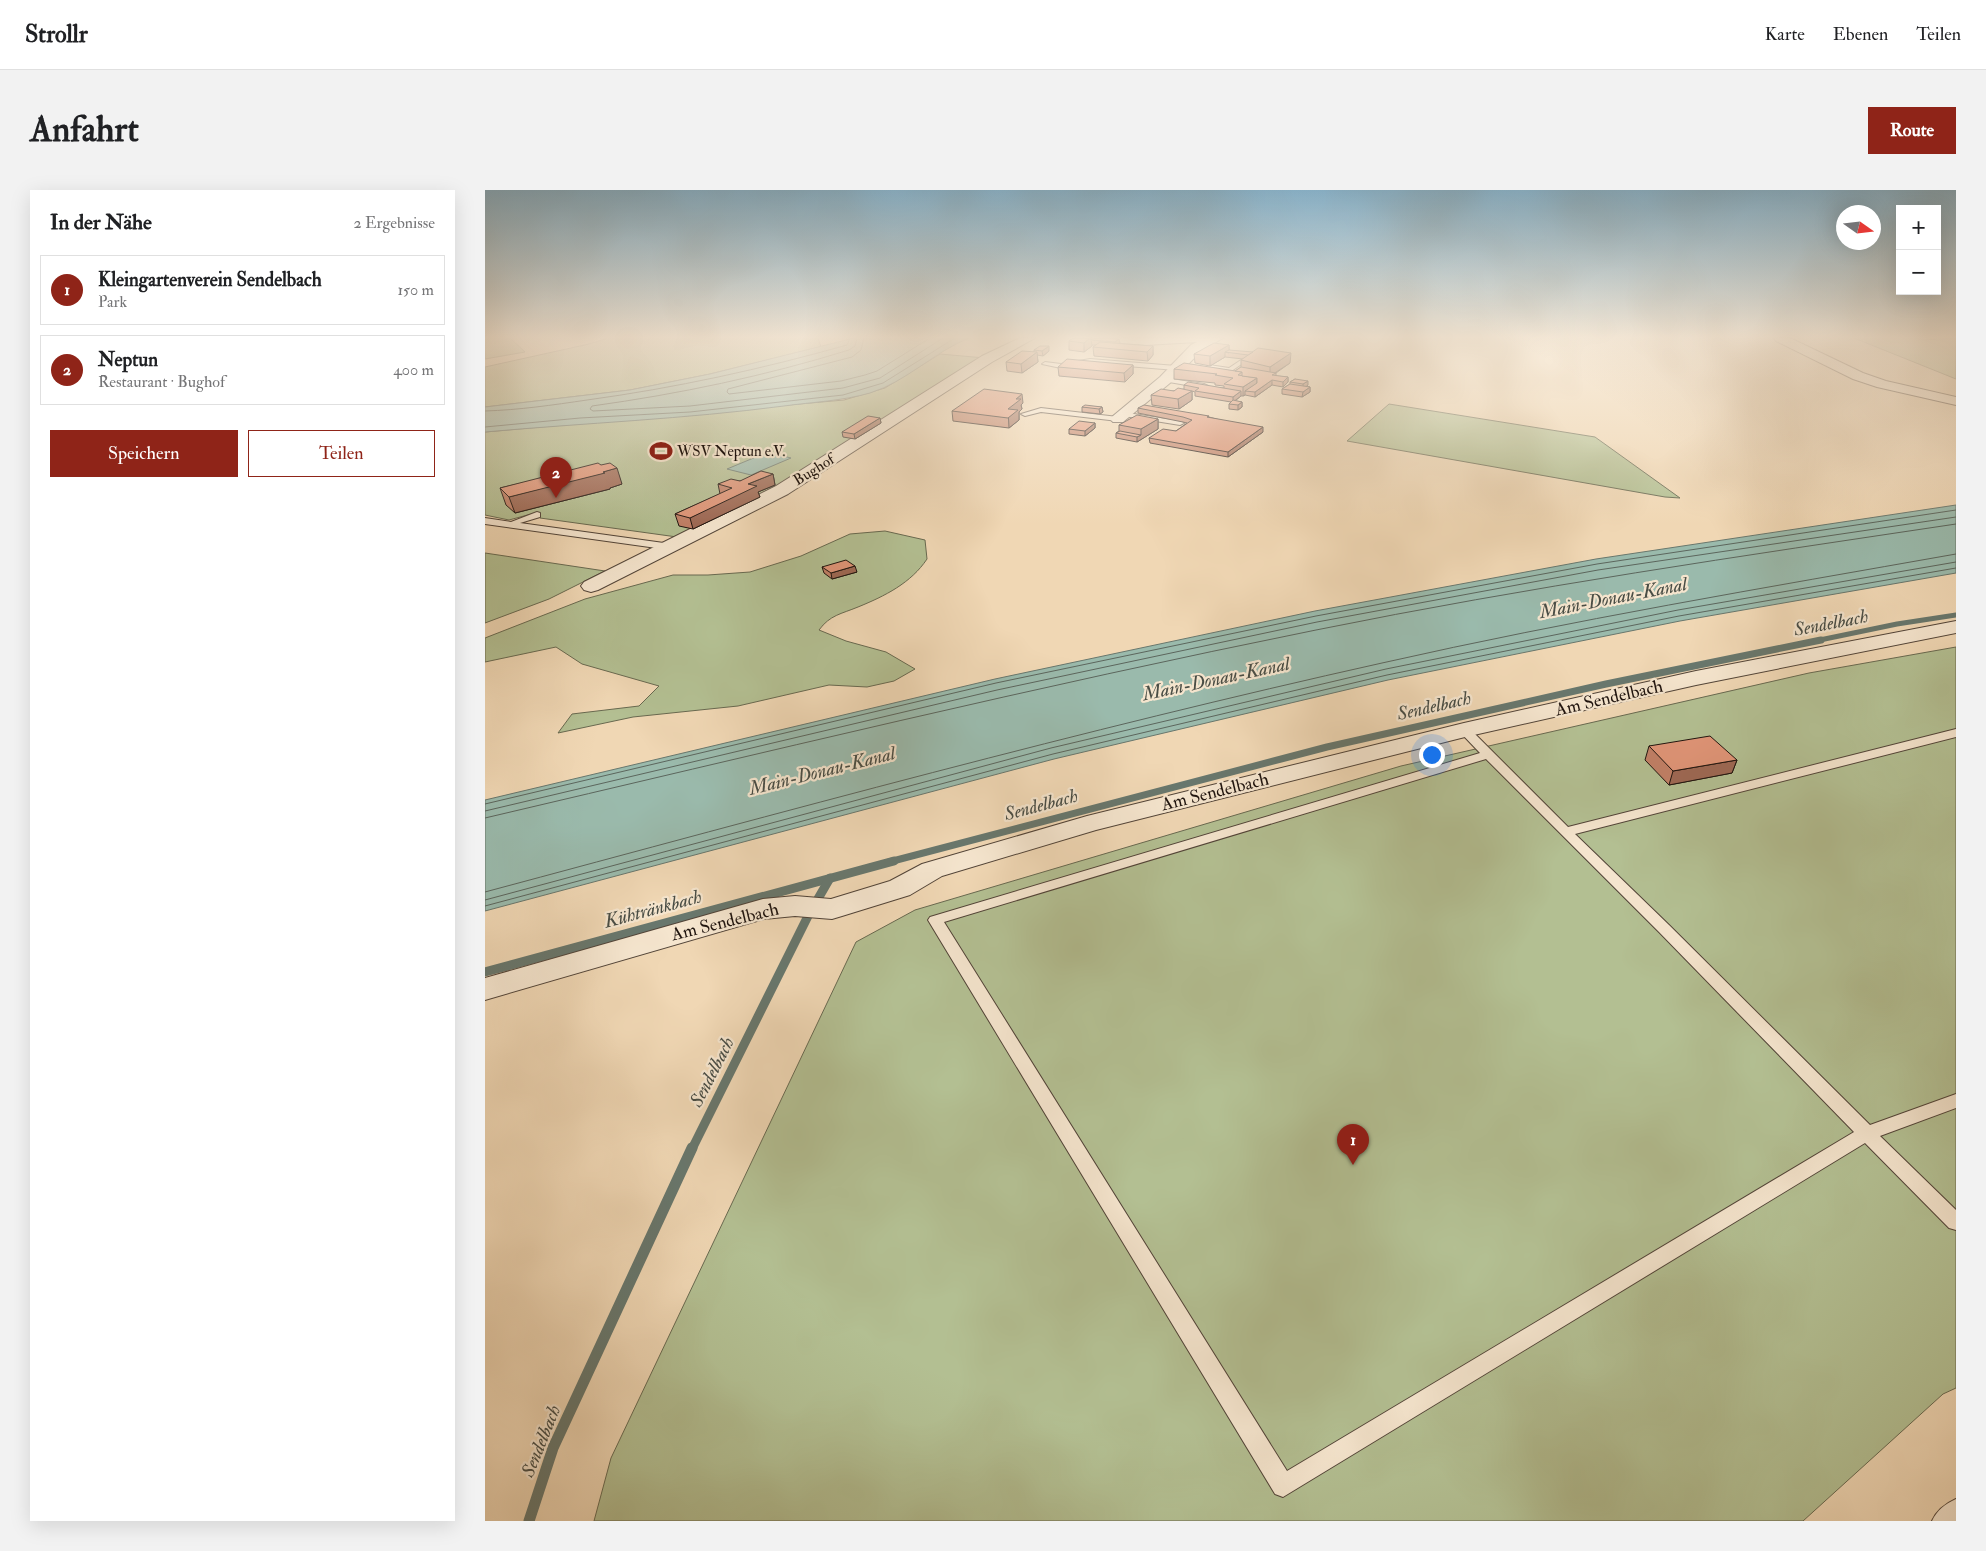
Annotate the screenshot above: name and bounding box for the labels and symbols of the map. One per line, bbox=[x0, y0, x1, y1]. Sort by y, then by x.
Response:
north arrow bbox=[1836, 205, 1881, 250]
sports icon: WSV Neptun e.V. bbox=[648, 438, 674, 464]
place label: WSV Neptun e.V. bbox=[676, 442, 786, 462]
street label: Bughof bbox=[790, 449, 840, 490]
pin: 2 bbox=[540, 457, 572, 498]
water label: Main-Donau-Kanal bbox=[1536, 572, 1690, 624]
water label: Sendelbach bbox=[1791, 604, 1870, 642]
water label: Main-Donau-Kanal bbox=[1139, 651, 1293, 707]
street label: Am Sendelbach bbox=[1552, 674, 1666, 722]
water label: Sendelbach bbox=[1394, 686, 1473, 726]
water label: Main-Donau-Kanal bbox=[745, 741, 899, 801]
your location bbox=[1419, 742, 1445, 768]
street label: Am Sendelbach bbox=[1158, 767, 1272, 817]
water label: Sendelbach bbox=[1001, 784, 1080, 827]
water label: Kühtränkbach bbox=[601, 884, 704, 934]
street label: Am Sendelbach bbox=[668, 897, 782, 947]
water label: Sendelbach bbox=[684, 1033, 740, 1112]
pin: 1 bbox=[1337, 1124, 1369, 1165]
water label: Sendelbach bbox=[515, 1402, 566, 1481]

